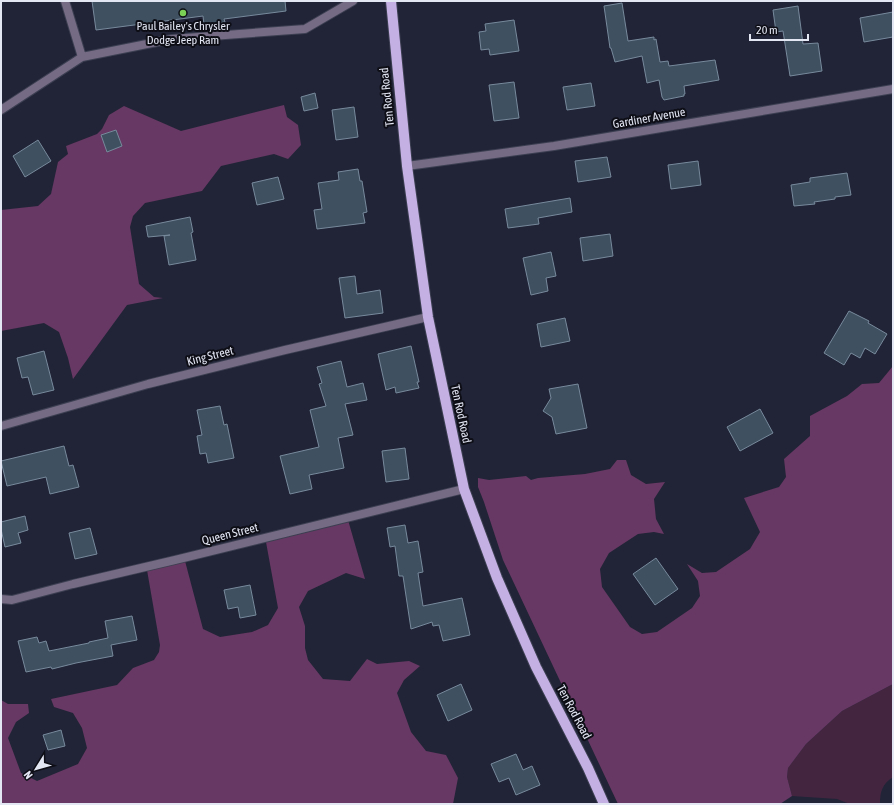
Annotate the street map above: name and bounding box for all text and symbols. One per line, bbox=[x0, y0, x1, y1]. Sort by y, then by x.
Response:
marker: Paul Bailey's Chrysler Dodge Jeep Ram bbox=[178, 8, 188, 18]
scale bar bbox=[750, 16, 808, 42]
place label: Paul Bailey's Chrysler Dodge Jeep Ram bbox=[136, 19, 230, 47]
text: 20 m bbox=[756, 23, 778, 37]
street label: Ten Rod Road bbox=[377, 67, 397, 127]
street label: Gardiner Avenue bbox=[612, 105, 686, 131]
street label: King Street bbox=[185, 343, 235, 369]
street label: Ten Rod Road bbox=[448, 384, 474, 444]
street label: Queen Street bbox=[200, 520, 260, 548]
street label: Ten Rod Road bbox=[554, 683, 594, 741]
north arrow bbox=[16, 749, 56, 789]
text: N bbox=[21, 769, 35, 781]

